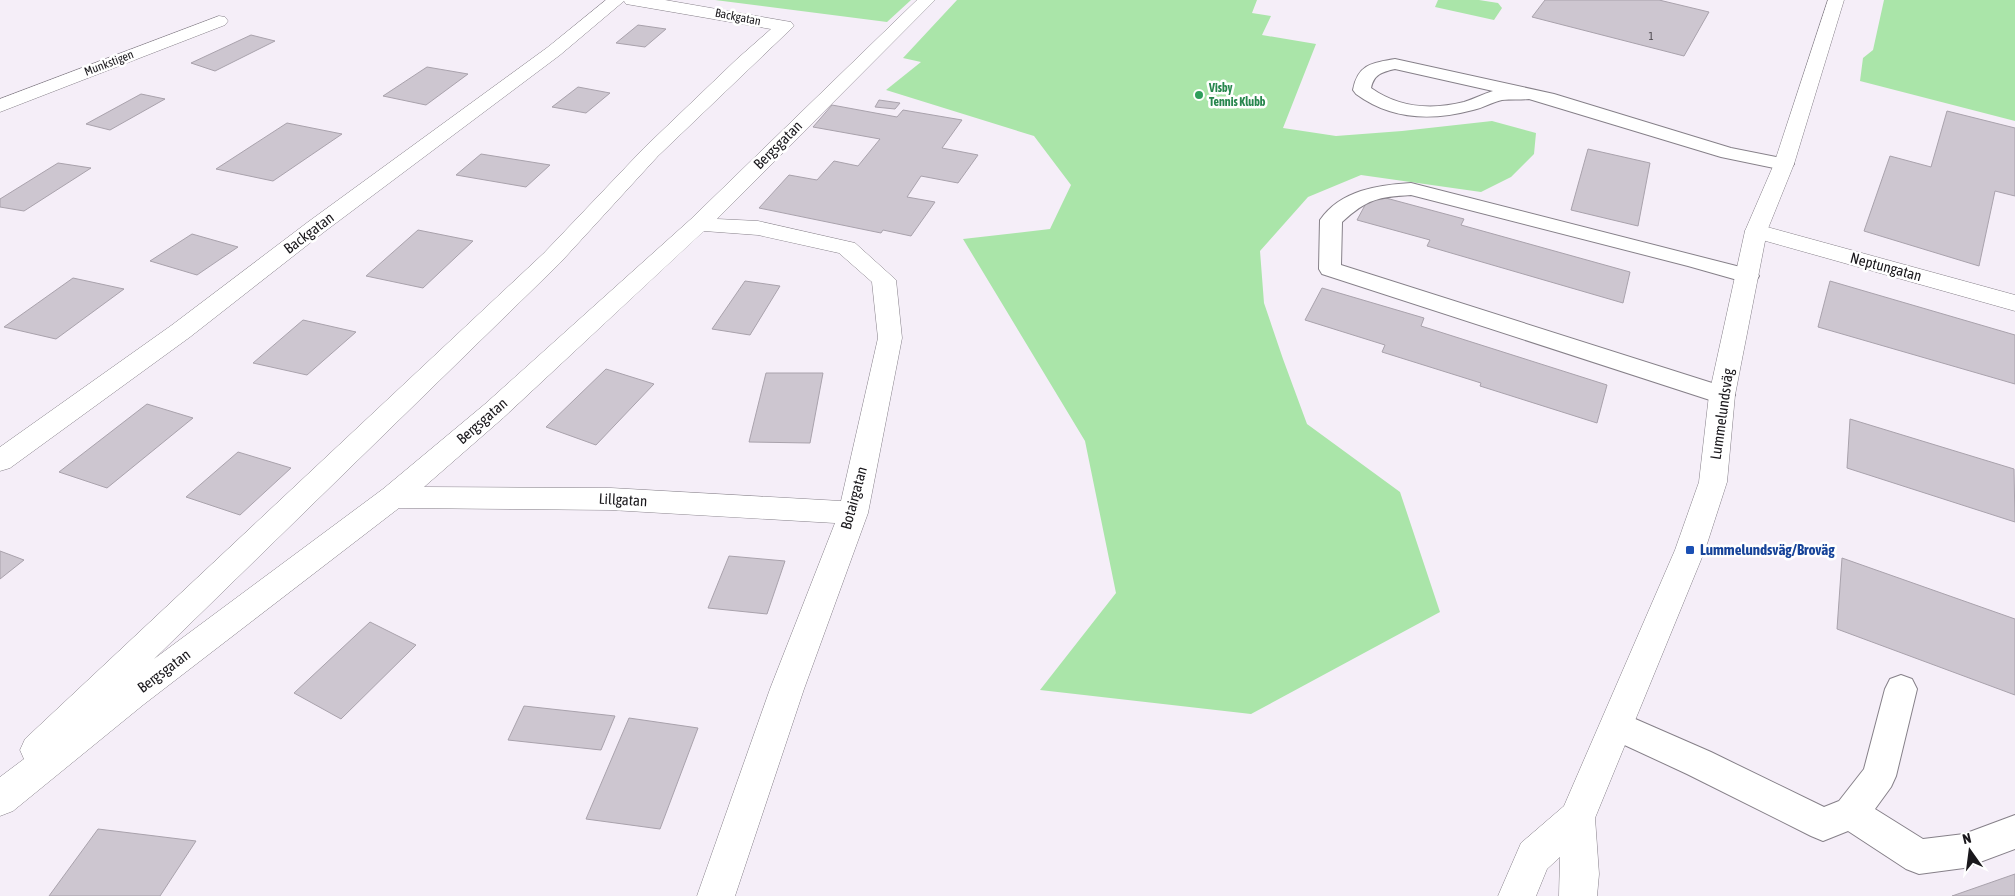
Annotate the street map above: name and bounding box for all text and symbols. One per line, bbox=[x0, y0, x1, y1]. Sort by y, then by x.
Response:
street label: Backgatan bbox=[714, 6, 762, 28]
house number: 1 bbox=[1648, 30, 1654, 42]
street label: Munkstigen bbox=[82, 47, 136, 79]
place label: Visby Tennis Klubb bbox=[1208, 81, 1266, 109]
marker: Visby Tennis Klubb bbox=[1193, 89, 1205, 101]
street label: Bergsgatan bbox=[750, 117, 805, 172]
street label: Backgatan bbox=[280, 208, 337, 257]
street label: Neptungatan bbox=[1849, 249, 1924, 284]
street label: Lummelundsväg bbox=[1707, 367, 1736, 461]
street label: Bergsgatan bbox=[453, 394, 510, 447]
street label: Botairgatan bbox=[837, 464, 870, 531]
street label: Lillgatan bbox=[598, 490, 648, 509]
place label: Lummelundsväg/Broväg bbox=[1700, 541, 1835, 558]
marker: Lummelundsväg/Broväg bbox=[1684, 544, 1696, 556]
street label: Bergsgatan bbox=[134, 645, 193, 696]
north arrow bbox=[1945, 826, 1995, 876]
text: N bbox=[1961, 830, 1973, 847]

